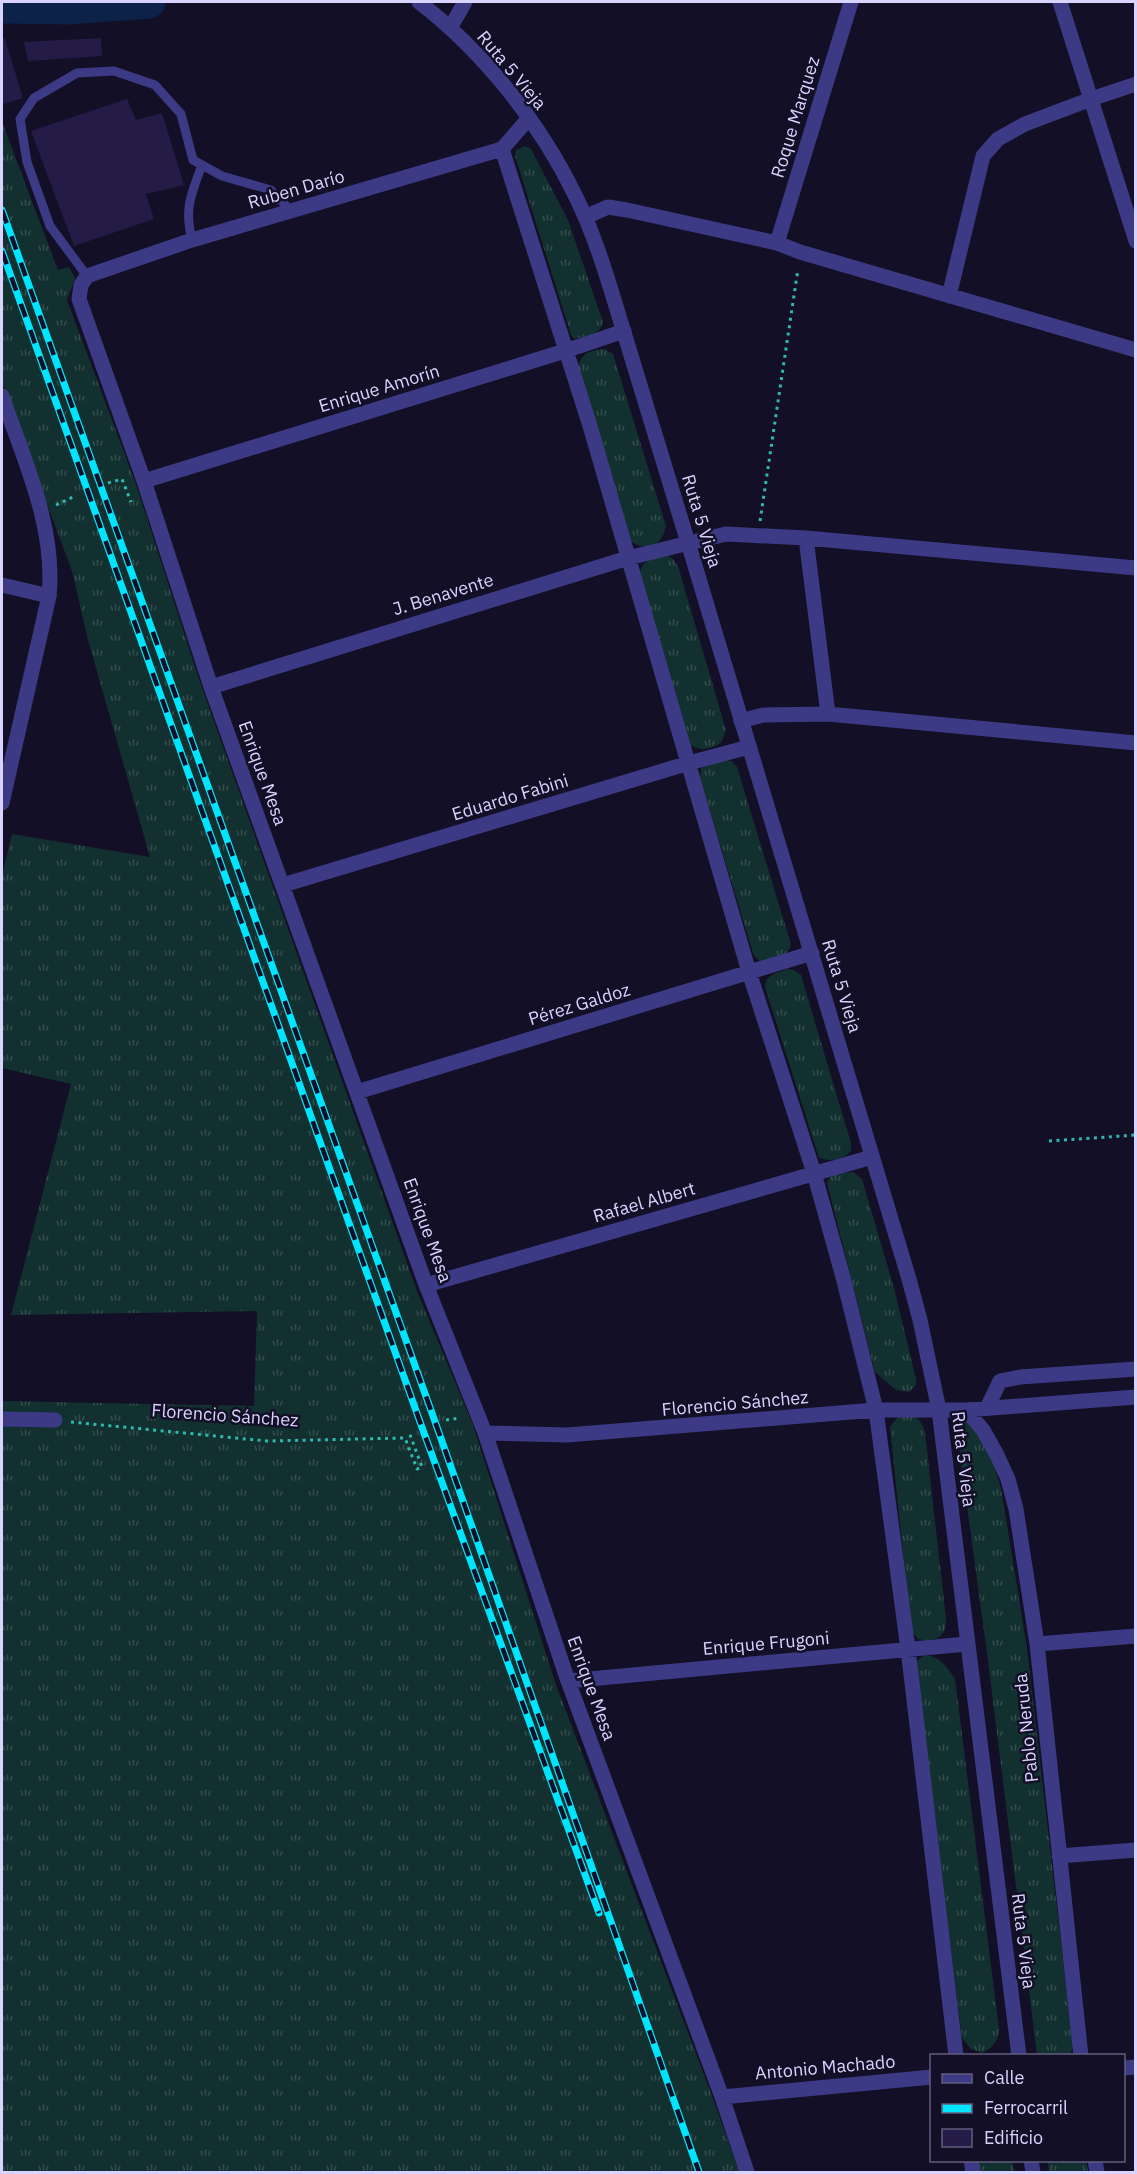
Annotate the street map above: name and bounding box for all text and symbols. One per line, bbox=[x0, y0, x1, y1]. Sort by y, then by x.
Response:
street label: Ruta 5 Vieja bbox=[472, 26, 552, 115]
street label: Roque Marquez bbox=[766, 54, 824, 180]
street label: Ruben Darío bbox=[245, 164, 347, 214]
street label: Enrique Amorín bbox=[316, 359, 442, 417]
street label: Ruta 5 Vieja bbox=[677, 472, 727, 571]
street label: J. Benavente bbox=[390, 568, 496, 620]
street label: Enrique Mesa bbox=[233, 718, 293, 829]
street label: Eduardo Fabini bbox=[449, 768, 571, 826]
street label: Ruta 5 Vieja bbox=[817, 937, 867, 1036]
street label: Pérez Galdoz bbox=[525, 978, 633, 1030]
street label: Enrique Mesa bbox=[398, 1175, 458, 1286]
street label: Rafael Albert bbox=[590, 1176, 698, 1228]
street label: Florencio Sánchez bbox=[661, 1385, 809, 1421]
street label: Florencio Sánchez bbox=[151, 1398, 299, 1432]
street label: Ruta 5 Vieja bbox=[947, 1410, 981, 1509]
street label: Enrique Frugoni bbox=[702, 1626, 830, 1660]
street label: Enrique Mesa bbox=[562, 1633, 622, 1744]
street label: Pablo Neruda bbox=[1009, 1672, 1043, 1784]
street label: Ruta 5 Vieja bbox=[1007, 1892, 1041, 1991]
street label: Antonio Machado bbox=[754, 2049, 896, 2085]
legend bbox=[930, 2054, 1125, 2162]
text: Calle bbox=[984, 2066, 1024, 2089]
text: Ferrocarril bbox=[984, 2096, 1068, 2119]
text: Edificio bbox=[984, 2126, 1043, 2149]

